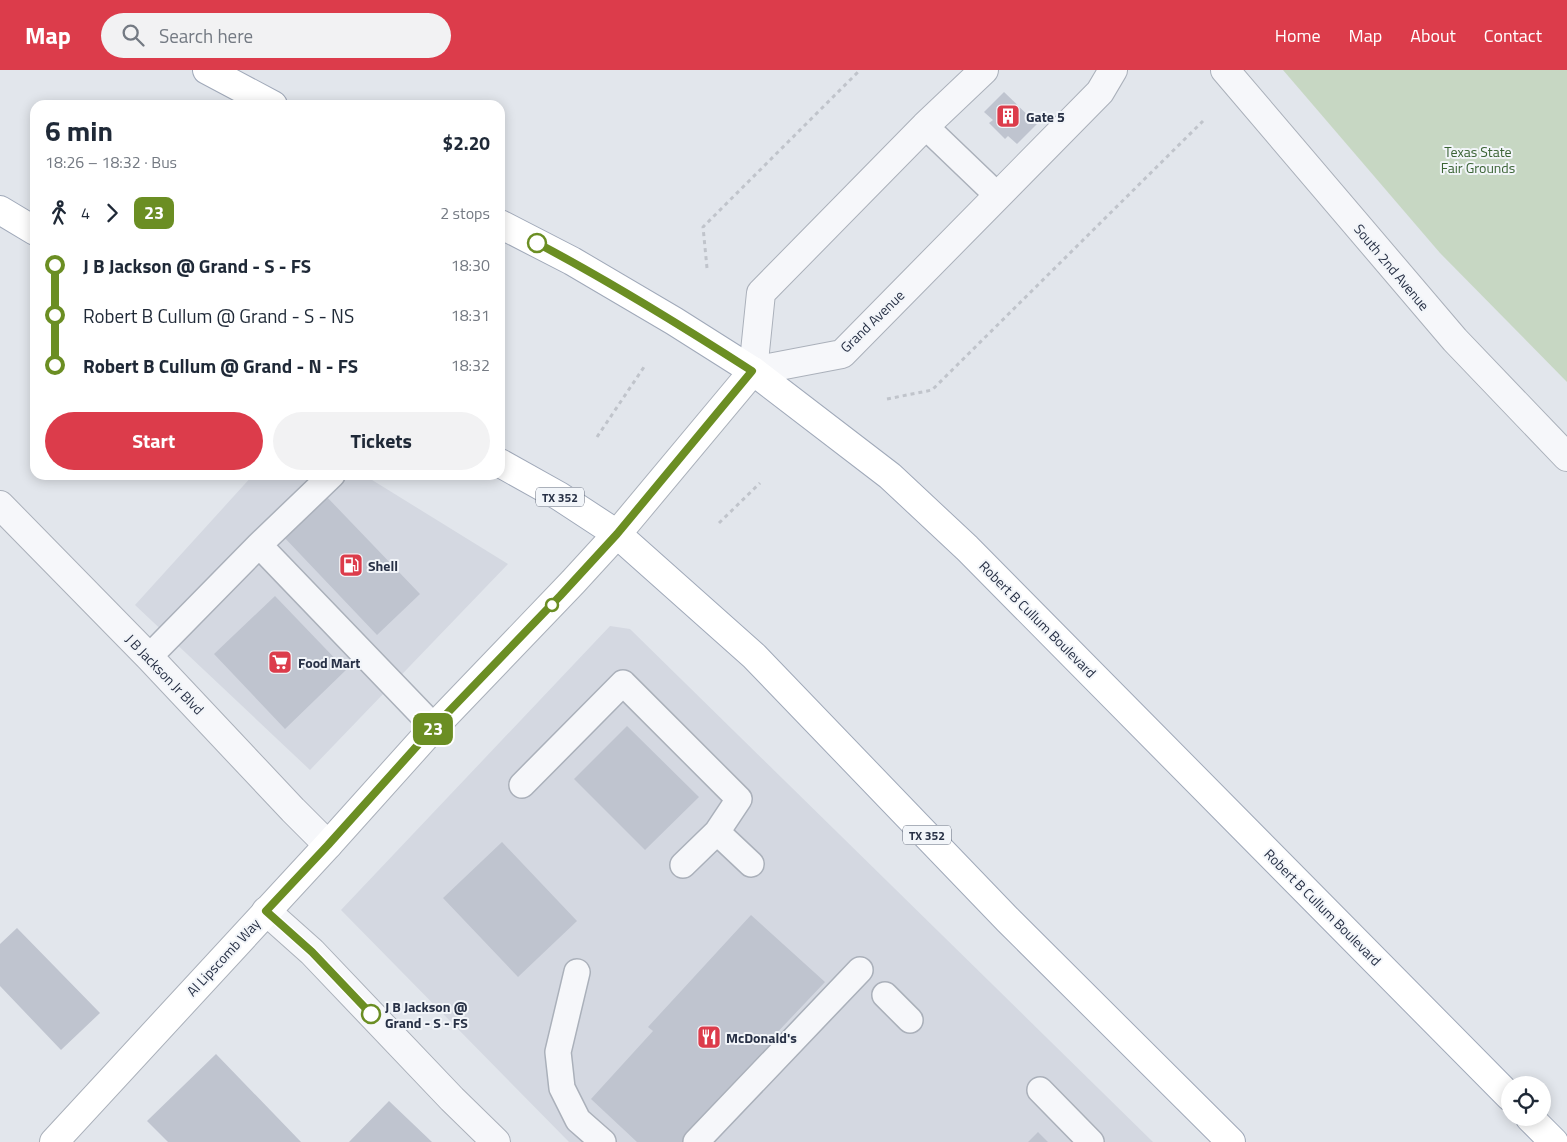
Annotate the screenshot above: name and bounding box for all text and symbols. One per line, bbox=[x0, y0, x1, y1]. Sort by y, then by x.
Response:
search box bbox=[101, 13, 451, 58]
text: Map bbox=[25, 17, 71, 53]
icon: search bbox=[119, 21, 147, 49]
text: Search here bbox=[159, 21, 253, 50]
text: Home bbox=[1275, 22, 1321, 49]
text: Map bbox=[1349, 22, 1382, 49]
text: About bbox=[1410, 22, 1456, 49]
text: Contact bbox=[1484, 22, 1542, 49]
building icon: Gate 5 bbox=[995, 103, 1021, 129]
place label: Gate 5 bbox=[1026, 106, 1065, 127]
text: 6 min bbox=[45, 109, 113, 152]
text: $2.20 bbox=[443, 128, 490, 157]
park label: Texas State Fair Grounds bbox=[1441, 141, 1515, 178]
text: 18:26 – 18:32 · Bus bbox=[45, 150, 177, 174]
icon: walk bbox=[45, 199, 73, 227]
icon: forward bbox=[98, 199, 126, 227]
text: 23 bbox=[144, 199, 164, 226]
text: 4 bbox=[81, 201, 90, 225]
text: 2 stops bbox=[440, 201, 490, 225]
street label: South 2nd Avenue bbox=[1349, 219, 1435, 315]
unlabelled marker bbox=[527, 233, 547, 253]
text: J B Jackson @ Grand - S - FS bbox=[83, 251, 311, 280]
text: 18:30 bbox=[451, 253, 490, 277]
street label: Grand Avenue bbox=[835, 285, 909, 357]
text: Robert B Cullum @ Grand - S - NS bbox=[83, 301, 354, 330]
text: 18:31 bbox=[451, 303, 490, 327]
text: Robert B Cullum @ Grand - N - FS bbox=[83, 351, 358, 380]
text: 18:32 bbox=[451, 353, 490, 377]
button: Start bbox=[45, 412, 263, 470]
button: Tickets bbox=[273, 412, 490, 470]
road number: TX 352 bbox=[536, 488, 584, 507]
fuel station icon: Shell bbox=[338, 552, 364, 578]
place label: Shell bbox=[368, 555, 398, 576]
street label: Robert B Cullum Boulevard bbox=[975, 556, 1101, 682]
unlabelled marker bbox=[545, 598, 559, 612]
street label: J B Jackson Jr Blvd bbox=[121, 629, 209, 719]
supermarket icon: Food Mart bbox=[267, 649, 293, 675]
place label: Food Mart bbox=[298, 652, 360, 673]
line badge: 23 bbox=[410, 713, 456, 745]
text: 23 bbox=[423, 715, 443, 742]
road number: TX 352 bbox=[903, 826, 951, 844]
street label: Robert B Cullum Boulevard bbox=[1260, 844, 1386, 970]
street label: Al Lipscomb Way bbox=[181, 913, 265, 1001]
place label: J B Jackson @ Grand - S - FS bbox=[385, 996, 468, 1033]
marker: J B Jackson @ Grand - S - FS bbox=[361, 1004, 381, 1024]
restaurant icon: McDonald's bbox=[696, 1024, 722, 1050]
place label: McDonald's bbox=[726, 1027, 797, 1048]
map controls bbox=[1501, 1076, 1551, 1126]
button: locate bbox=[1501, 1076, 1551, 1126]

